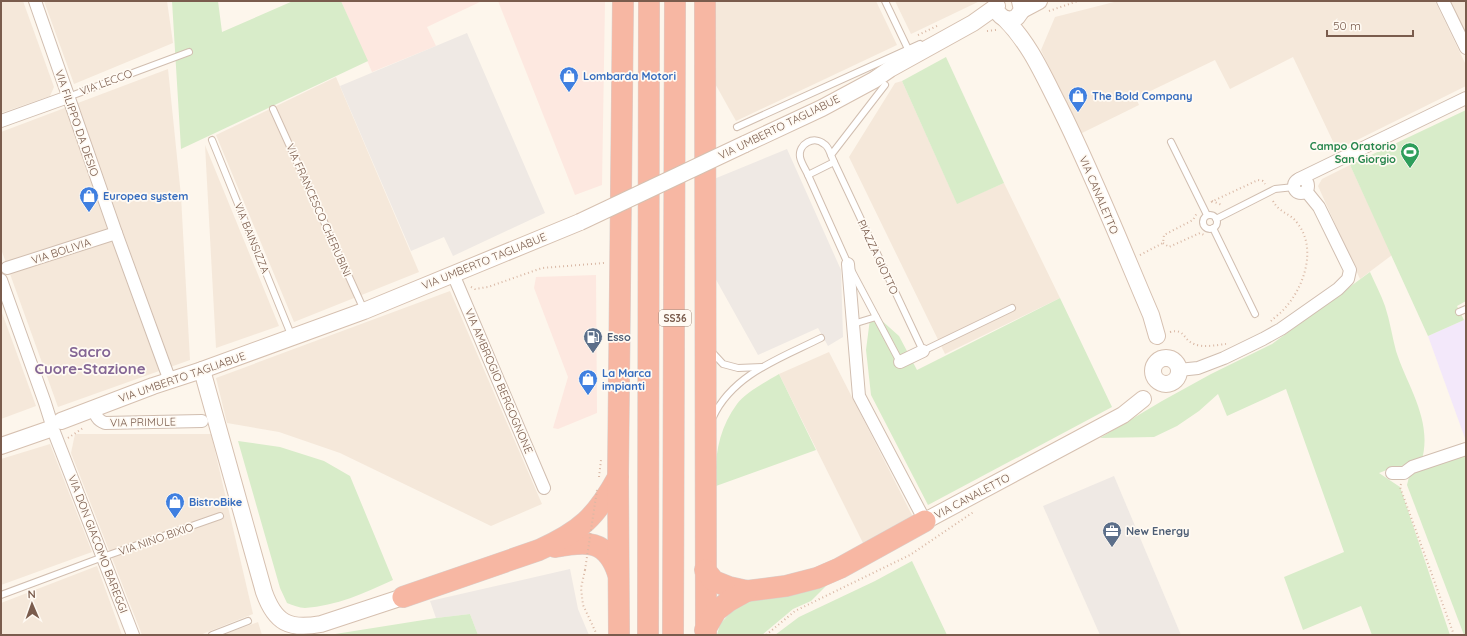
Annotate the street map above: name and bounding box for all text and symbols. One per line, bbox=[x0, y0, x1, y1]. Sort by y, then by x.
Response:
scale bar bbox=[1327, 12, 1413, 38]
text: 50 m bbox=[1333, 18, 1361, 33]
shop icon: Lombarda Motori bbox=[558, 65, 580, 93]
street label: VIA LECCO bbox=[78, 66, 134, 98]
street label: VIA FILIPPO DA DESIO bbox=[52, 68, 102, 178]
place label: Lombarda Motori bbox=[583, 69, 676, 83]
shop icon: The Bold Company bbox=[1067, 85, 1089, 113]
place label: The Bold Company bbox=[1092, 89, 1192, 103]
street label: VIA UMBERTO TAGLIABUE bbox=[716, 91, 842, 163]
place label: Campo Oratorio San Giorgio bbox=[1310, 139, 1396, 166]
street label: VIA FRANCESCO CHERUBINI bbox=[283, 141, 355, 279]
sports icon: Campo Oratorio San Giorgio bbox=[1399, 141, 1421, 169]
street label: VIA CANALETTO bbox=[1076, 154, 1122, 236]
shop icon: Europea system bbox=[78, 185, 100, 213]
place label: Europea system bbox=[103, 189, 189, 203]
street label: VIA BAINSIZZA bbox=[231, 200, 273, 276]
street label: PIAZZA GIOTTO bbox=[855, 217, 901, 297]
street label: VIA UMBERTO TAGLIABUE bbox=[420, 230, 548, 292]
street label: VIA BOLIVIA bbox=[30, 235, 92, 267]
street label: VIA AMBROGIO BERGOGNONE bbox=[462, 306, 536, 456]
road number: SS36 bbox=[659, 310, 691, 326]
fuel station icon: Esso bbox=[582, 326, 604, 354]
place label: Esso bbox=[607, 330, 631, 344]
district label: Sacro Cuore-Stazione bbox=[34, 342, 146, 378]
street label: VIA UMBERTO TAGLIABUE bbox=[117, 349, 247, 405]
place label: La Marca impianti bbox=[602, 366, 651, 393]
shop icon: La Marca impianti bbox=[577, 368, 599, 396]
street label: VIA PRIMULE bbox=[110, 414, 176, 430]
street label: VIA CANALETTO bbox=[932, 470, 1012, 522]
street label: VIA DON GIACOMO BAREGGI bbox=[65, 473, 131, 615]
shop icon: BistroBike bbox=[164, 491, 186, 519]
place label: BistroBike bbox=[189, 495, 243, 509]
street label: VIA NINO BIXIO bbox=[117, 520, 195, 558]
office icon: New Energy bbox=[1101, 520, 1123, 548]
place label: New Energy bbox=[1126, 524, 1190, 538]
north arrow bbox=[12, 584, 52, 624]
text: N bbox=[27, 587, 36, 601]

